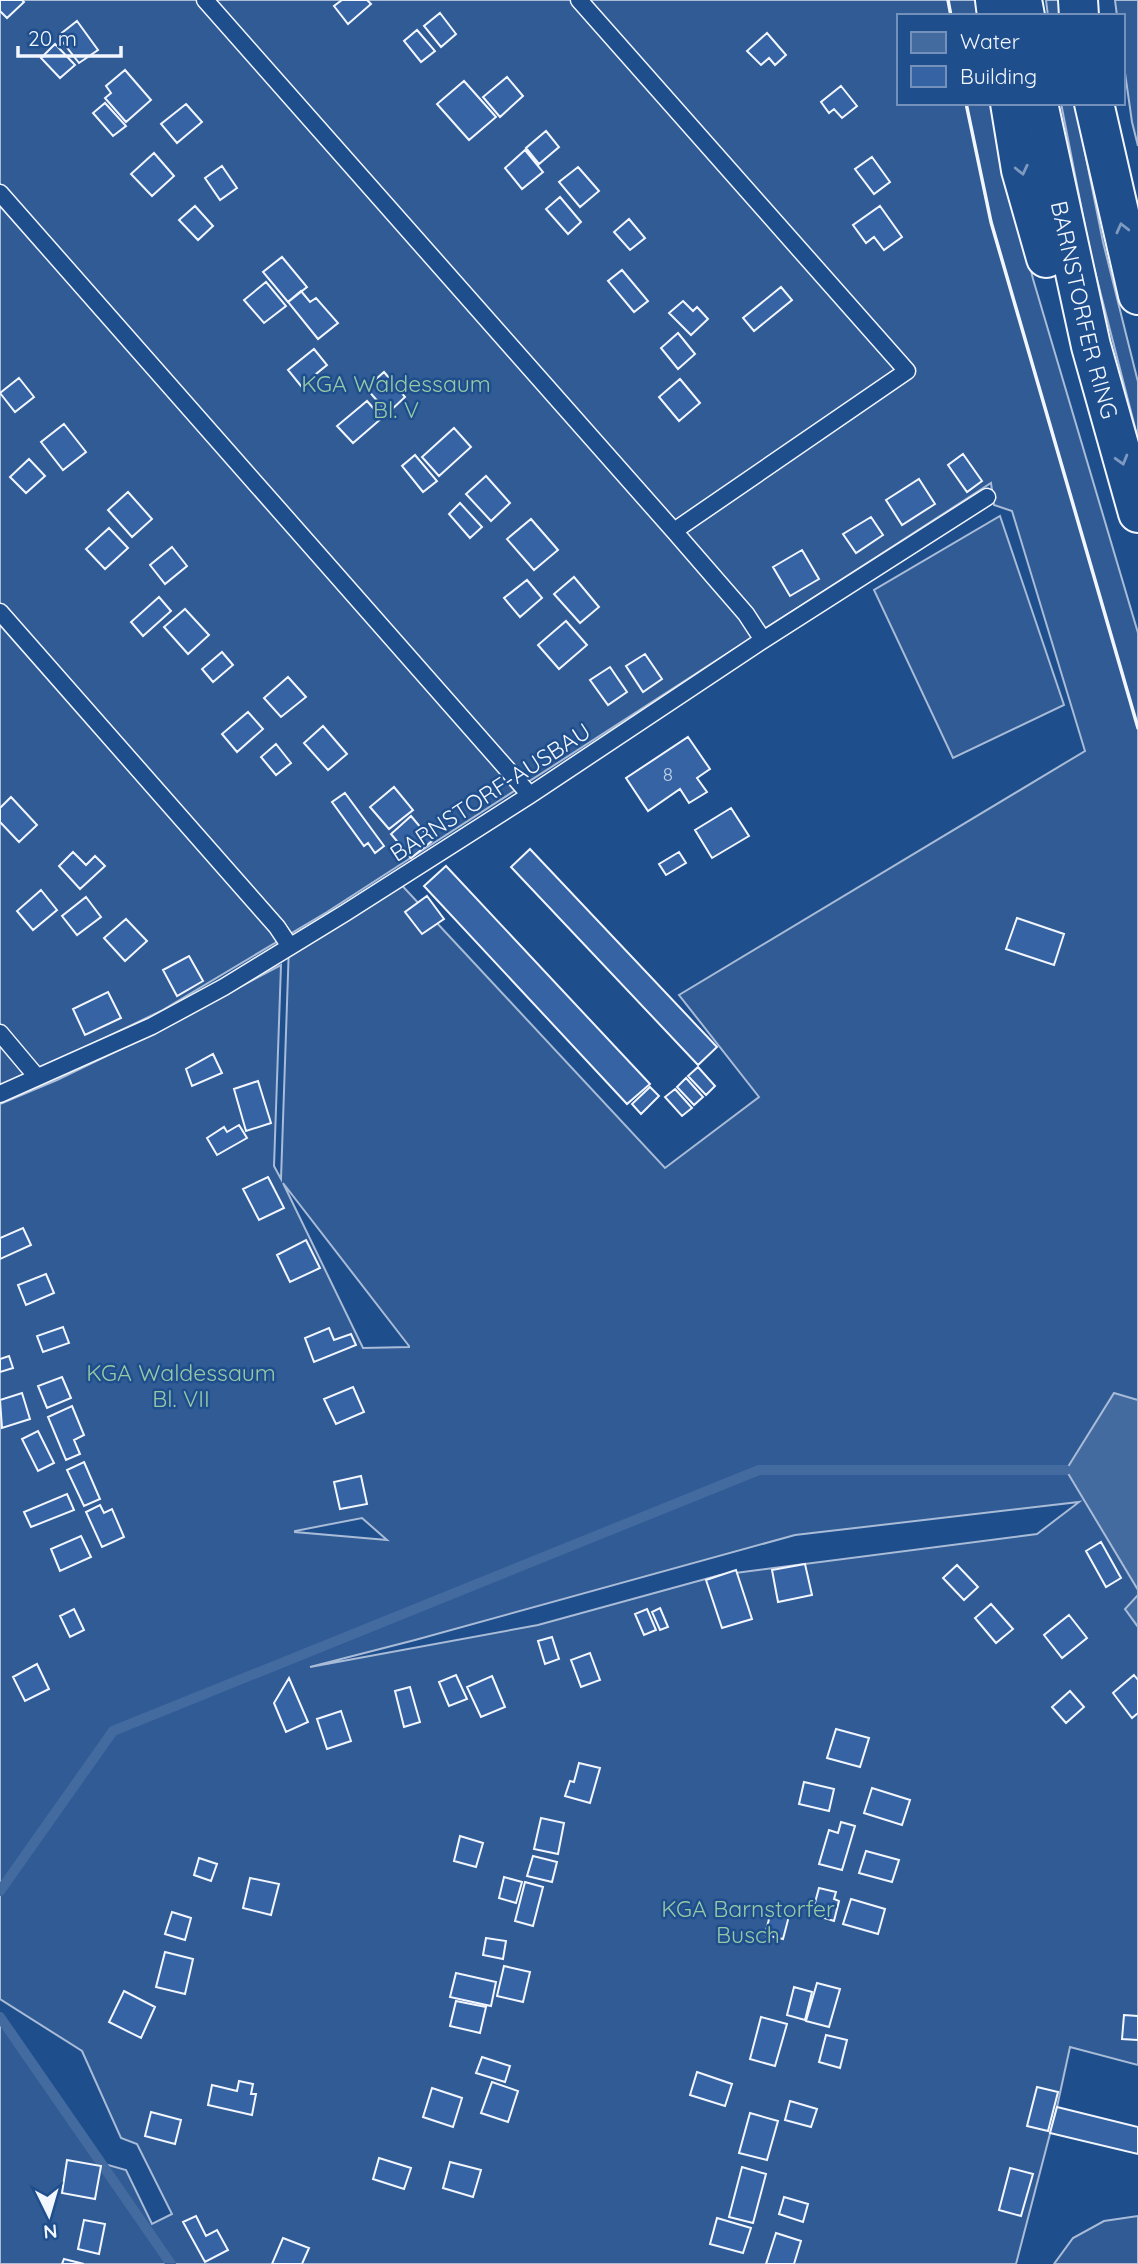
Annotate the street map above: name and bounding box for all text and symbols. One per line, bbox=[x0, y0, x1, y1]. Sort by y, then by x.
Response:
scale bar bbox=[18, 14, 121, 58]
legend bbox=[897, 14, 1124, 105]
text: 20 m bbox=[28, 25, 77, 51]
text: Water bbox=[960, 28, 1020, 54]
text: Building bbox=[960, 63, 1037, 89]
one-way arrow bbox=[1014, 164, 1028, 176]
street label: BARNSTORFER RING bbox=[1045, 198, 1125, 422]
one-way arrow bbox=[1116, 222, 1130, 234]
park label: KGA Waldessaum Bl. V bbox=[301, 369, 491, 424]
one-way arrow bbox=[1113, 453, 1128, 465]
street label: BARNSTORF-AUSBAU bbox=[384, 716, 596, 868]
house number: 8 bbox=[663, 762, 673, 786]
park label: KGA Waldessaum Bl. VII bbox=[86, 1358, 276, 1413]
park label: KGA Barnstorfer Busch bbox=[661, 1894, 835, 1949]
north arrow bbox=[14, 2180, 84, 2250]
text: N bbox=[42, 2219, 58, 2244]

